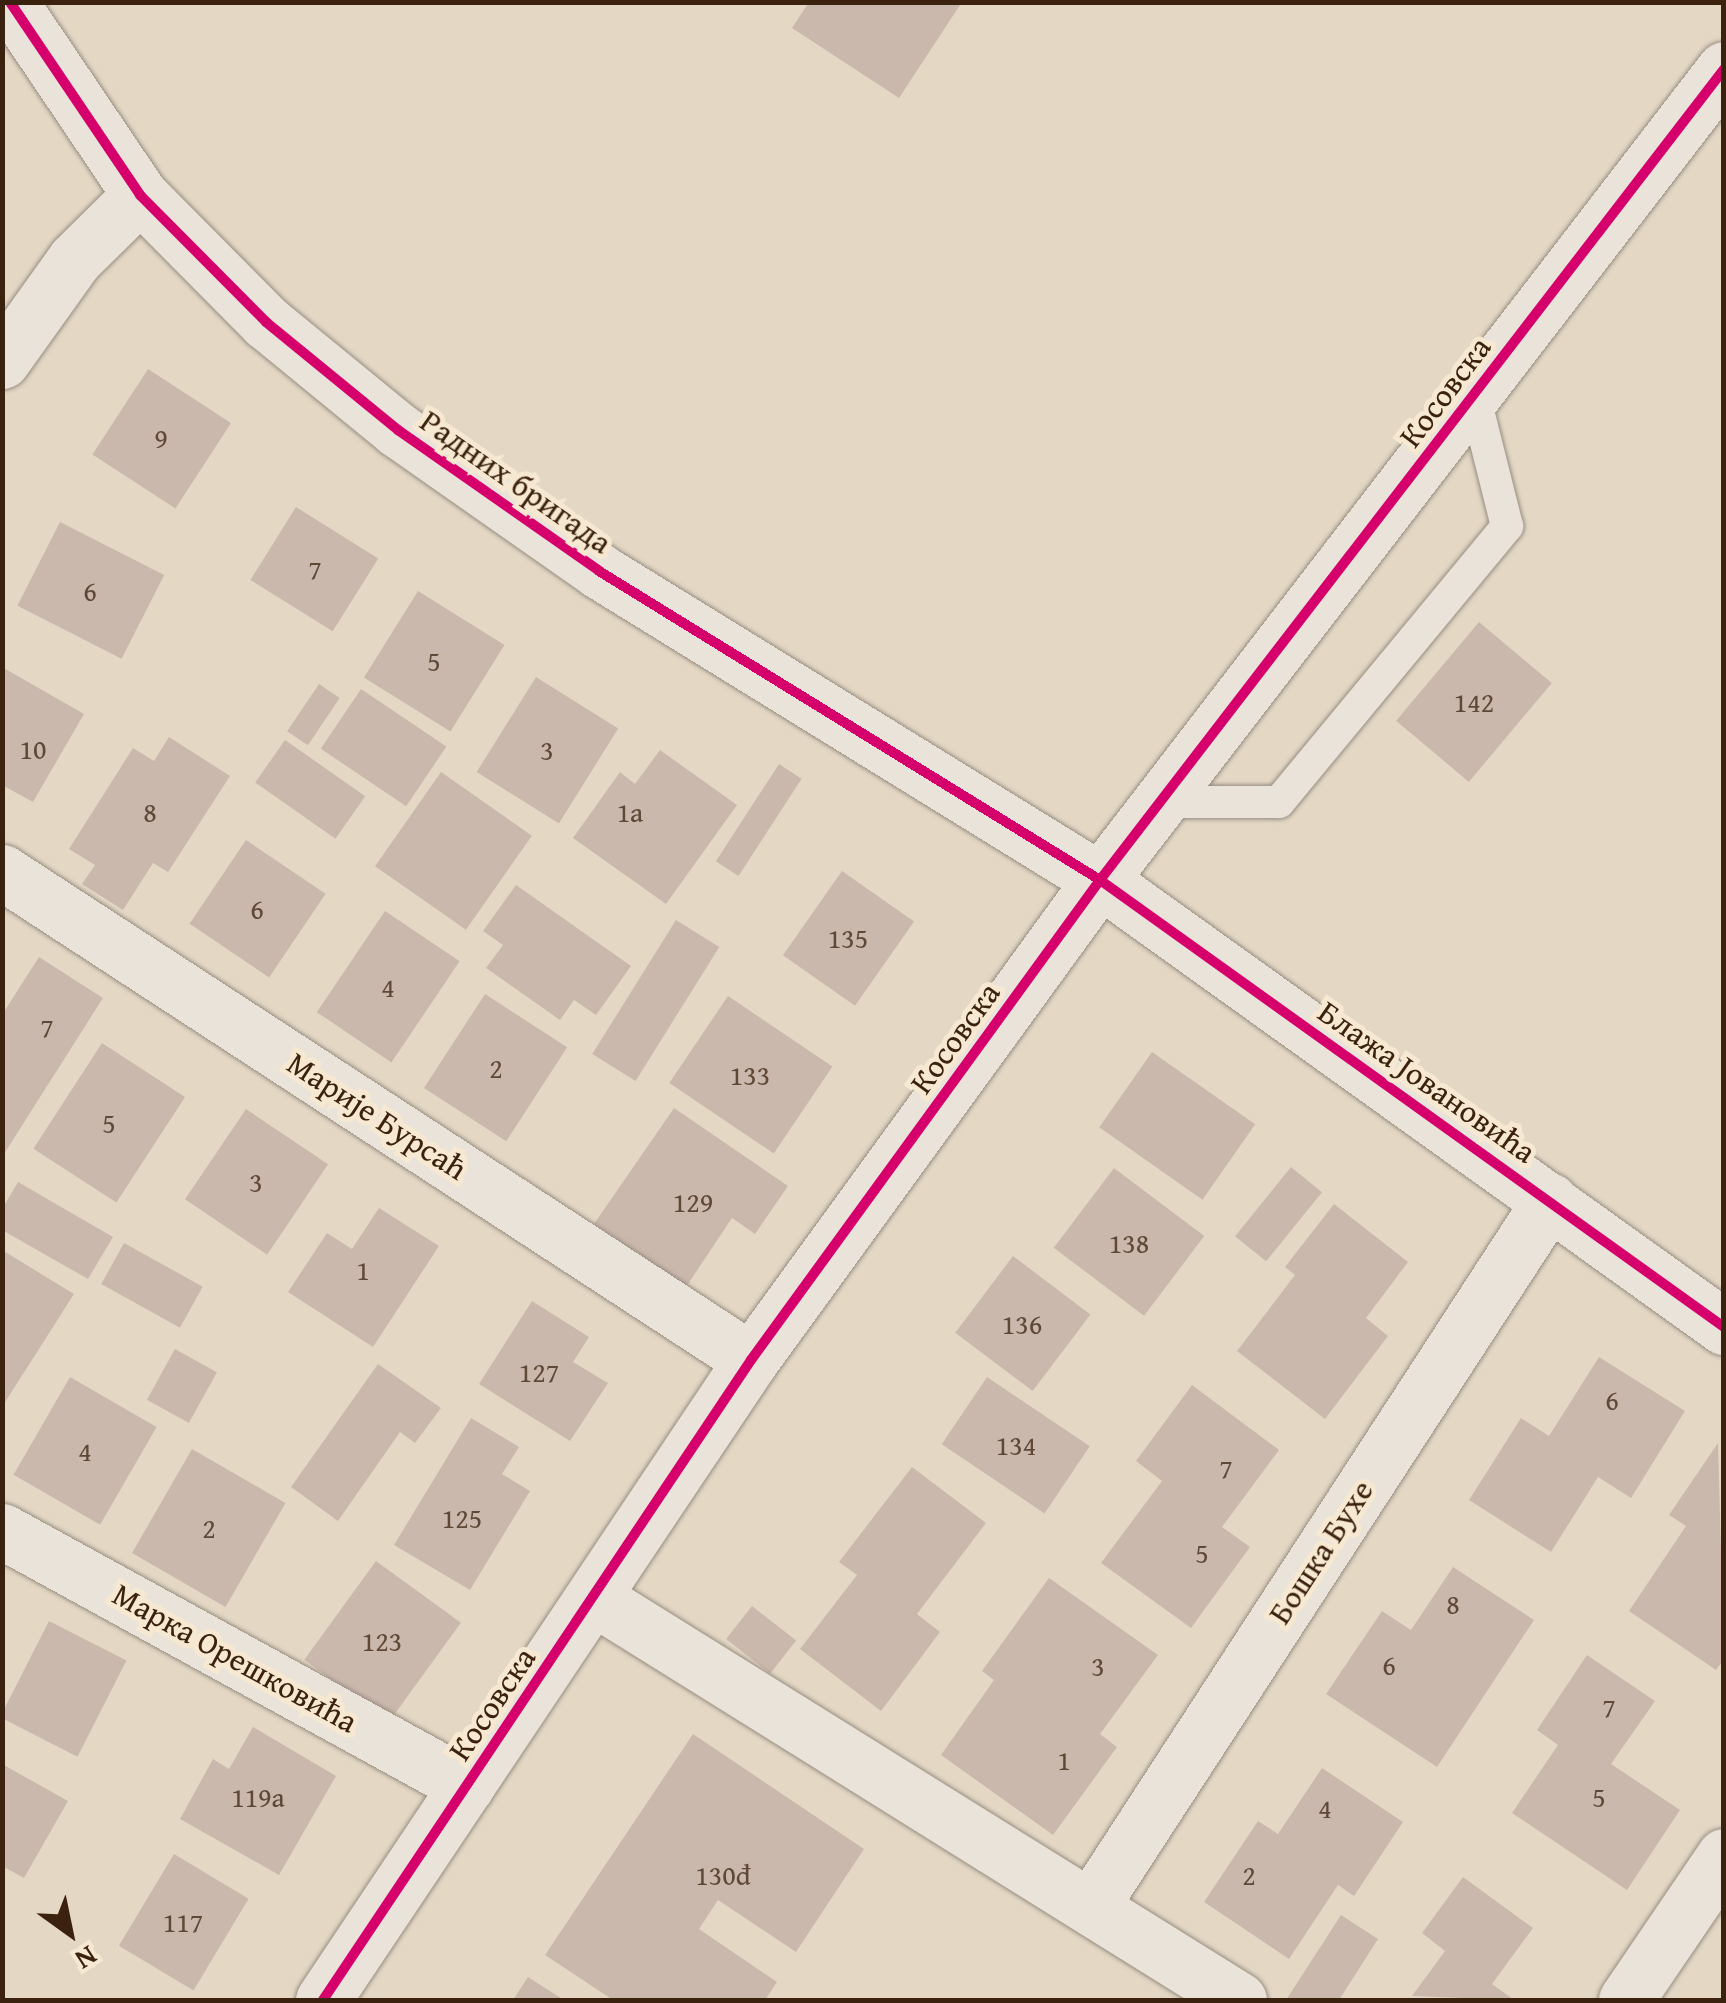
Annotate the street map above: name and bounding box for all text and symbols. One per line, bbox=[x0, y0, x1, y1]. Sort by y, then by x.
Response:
street label: Косовска bbox=[1391, 329, 1499, 455]
street label: Радних бригада bbox=[413, 402, 619, 562]
house number: 9 bbox=[154, 421, 168, 455]
house number: 7 bbox=[308, 552, 322, 586]
house number: 6 bbox=[83, 574, 97, 608]
house number: 5 bbox=[427, 644, 441, 678]
house number: 142 bbox=[1454, 685, 1494, 719]
house number: 10 bbox=[20, 732, 46, 766]
house number: 3 bbox=[540, 733, 554, 767]
house number: 8 bbox=[143, 795, 157, 829]
house number: 1a bbox=[617, 795, 643, 829]
house number: 6 bbox=[250, 892, 264, 926]
house number: 135 bbox=[828, 921, 868, 955]
house number: 4 bbox=[381, 970, 395, 1004]
street label: Косовска bbox=[902, 975, 1008, 1101]
street label: Блажа Јовановића bbox=[1311, 993, 1543, 1171]
house number: 7 bbox=[40, 1010, 54, 1044]
street label: Марије Бурсаћ bbox=[280, 1044, 474, 1188]
house number: 2 bbox=[489, 1051, 503, 1085]
house number: 133 bbox=[730, 1058, 770, 1092]
house number: 5 bbox=[102, 1106, 116, 1140]
house number: 3 bbox=[249, 1165, 263, 1199]
house number: 129 bbox=[673, 1185, 713, 1219]
house number: 138 bbox=[1109, 1226, 1149, 1260]
house number: 1 bbox=[356, 1253, 370, 1287]
house number: 136 bbox=[1002, 1307, 1042, 1341]
house number: 127 bbox=[519, 1355, 559, 1389]
house number: 6 bbox=[1605, 1383, 1619, 1417]
house number: 134 bbox=[996, 1428, 1036, 1462]
house number: 4 bbox=[78, 1434, 92, 1468]
house number: 7 bbox=[1219, 1451, 1233, 1485]
street label: Бошка Бухе bbox=[1260, 1473, 1382, 1631]
house number: 125 bbox=[442, 1501, 482, 1535]
house number: 2 bbox=[202, 1511, 216, 1545]
house number: 5 bbox=[1195, 1536, 1209, 1570]
street label: Марка Орешковића bbox=[106, 1575, 364, 1741]
house number: 8 bbox=[1446, 1587, 1460, 1621]
house number: 123 bbox=[362, 1624, 402, 1658]
street label: Косовска bbox=[440, 1640, 544, 1768]
house number: 6 bbox=[1382, 1648, 1396, 1682]
house number: 3 bbox=[1091, 1649, 1105, 1683]
house number: 7 bbox=[1602, 1690, 1616, 1724]
house number: 1 bbox=[1057, 1743, 1071, 1777]
house number: 119a bbox=[231, 1780, 285, 1814]
house number: 5 bbox=[1592, 1780, 1606, 1814]
house number: 4 bbox=[1318, 1791, 1332, 1825]
house number: 130đ bbox=[695, 1858, 751, 1892]
house number: 2 bbox=[1242, 1858, 1256, 1892]
north arrow bbox=[20, 1883, 120, 1983]
house number: 117 bbox=[163, 1905, 203, 1939]
text: N bbox=[68, 1936, 106, 1981]

